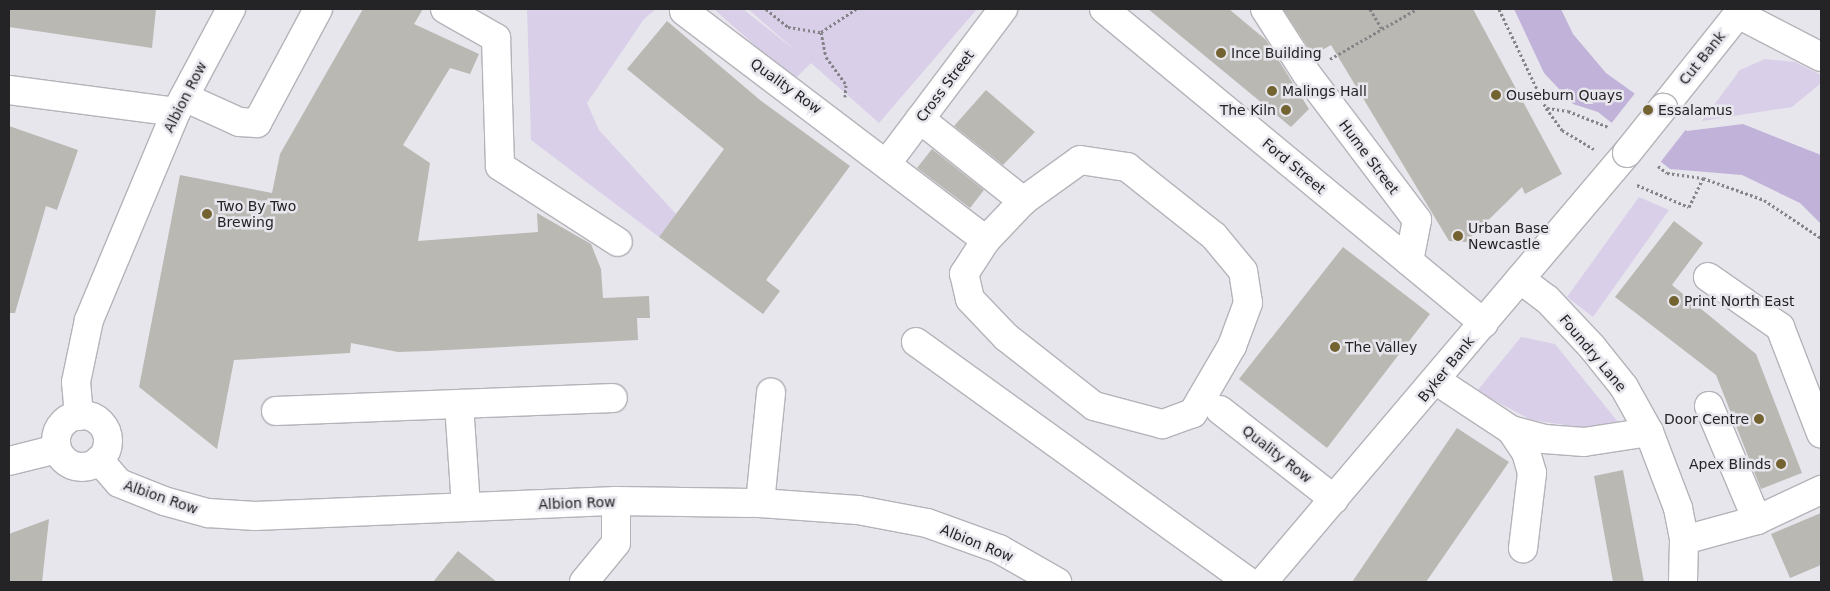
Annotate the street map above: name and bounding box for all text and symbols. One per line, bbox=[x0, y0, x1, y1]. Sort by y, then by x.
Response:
street label: Cut Bank bbox=[1675, 28, 1729, 88]
place label: Ince Building bbox=[1231, 45, 1322, 61]
street label: Cross Street bbox=[913, 47, 977, 125]
marker: Ince Building bbox=[1215, 47, 1227, 59]
street label: Quality Row bbox=[747, 55, 825, 117]
street label: Albion Row bbox=[160, 59, 210, 135]
place label: Malings Hall bbox=[1282, 83, 1367, 99]
marker: Malings Hall bbox=[1266, 85, 1278, 97]
place label: Ouseburn Quays bbox=[1506, 87, 1622, 103]
marker: Ouseburn Quays bbox=[1490, 89, 1502, 101]
place label: The Kiln bbox=[1220, 102, 1276, 118]
place label: Essalamus bbox=[1658, 102, 1732, 118]
marker: The Kiln bbox=[1280, 104, 1292, 116]
marker: Essalamus bbox=[1642, 104, 1654, 116]
street label: Hume Street bbox=[1336, 117, 1402, 197]
street label: Ford Street bbox=[1259, 135, 1329, 197]
place label: Two By Two Brewing bbox=[217, 198, 296, 230]
marker: Two By Two Brewing bbox=[201, 208, 213, 220]
place label: Urban Base Newcastle bbox=[1468, 220, 1549, 252]
marker: Urban Base Newcastle bbox=[1452, 230, 1464, 242]
place label: Print North East bbox=[1684, 293, 1794, 309]
marker: Print North East bbox=[1668, 295, 1680, 307]
street label: Foundry Lane bbox=[1556, 311, 1630, 395]
street label: Byker Bank bbox=[1414, 333, 1478, 405]
place label: The Valley bbox=[1345, 339, 1417, 355]
marker: The Valley bbox=[1329, 341, 1341, 353]
place label: Door Centre bbox=[1664, 411, 1749, 427]
marker: Door Centre bbox=[1753, 413, 1765, 425]
street label: Quality Row bbox=[1239, 422, 1315, 486]
place label: Apex Blinds bbox=[1689, 456, 1771, 472]
marker: Apex Blinds bbox=[1775, 458, 1787, 470]
street label: Albion Row bbox=[122, 476, 200, 518]
street label: Albion Row bbox=[538, 493, 616, 513]
street label: Albion Row bbox=[938, 521, 1016, 565]

